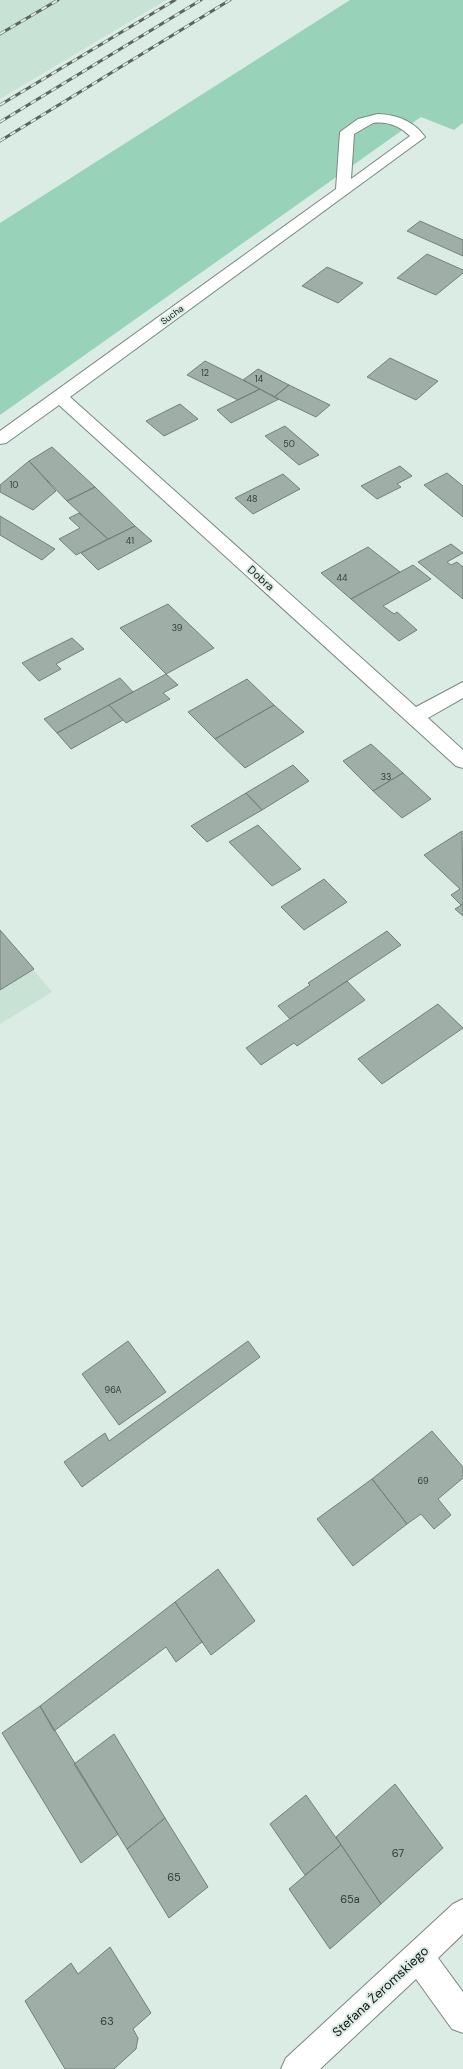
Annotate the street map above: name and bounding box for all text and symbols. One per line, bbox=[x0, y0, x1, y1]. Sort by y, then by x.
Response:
street label: Sucha bbox=[158, 303, 186, 327]
house number: 12 bbox=[201, 367, 209, 379]
house number: 14 bbox=[255, 373, 264, 385]
house number: 50 bbox=[283, 438, 295, 450]
house number: 10 bbox=[10, 479, 18, 491]
house number: 48 bbox=[247, 493, 257, 505]
house number: 41 bbox=[126, 535, 134, 547]
street label: Dobra bbox=[245, 562, 277, 594]
house number: 44 bbox=[337, 572, 348, 584]
house number: 39 bbox=[172, 622, 183, 634]
house number: 33 bbox=[381, 771, 391, 783]
house number: 96A bbox=[105, 1384, 121, 1396]
house number: 69 bbox=[417, 1475, 429, 1487]
house number: 67 bbox=[392, 1846, 404, 1860]
house number: 65 bbox=[167, 1870, 181, 1884]
house number: 65a bbox=[340, 1892, 360, 1906]
street label: Stefana Żeromskiego bbox=[329, 1942, 432, 2040]
house number: 63 bbox=[100, 2014, 114, 2028]

